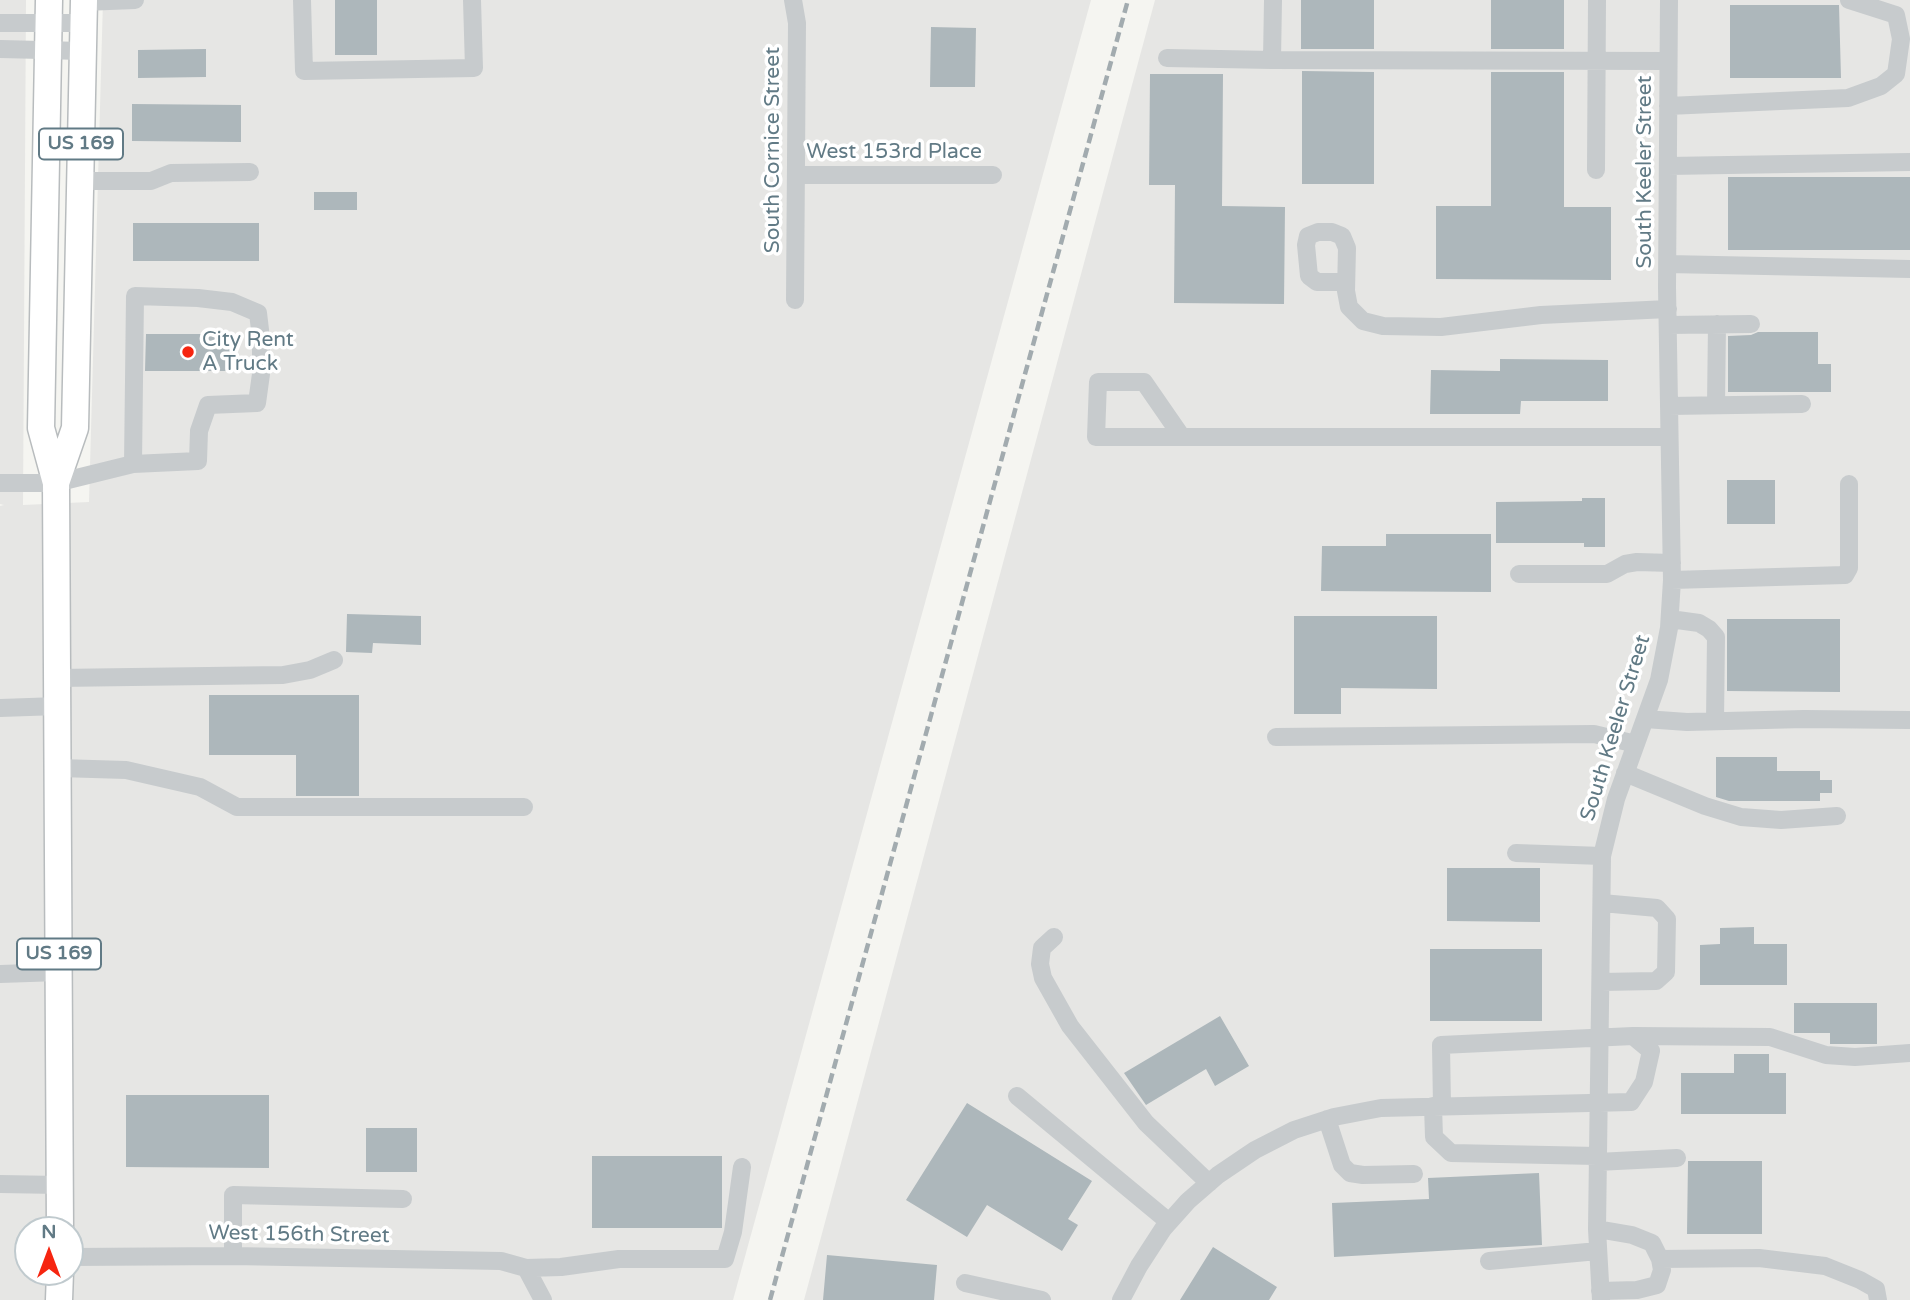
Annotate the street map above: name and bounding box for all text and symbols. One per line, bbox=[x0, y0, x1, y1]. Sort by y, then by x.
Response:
street label: South Cornice Street bbox=[760, 47, 786, 253]
street label: South Keeler Street bbox=[1632, 75, 1658, 269]
road number: US 169 bbox=[39, 128, 123, 160]
street label: West 153rd Place bbox=[806, 139, 982, 165]
place label: City Rent A Truck bbox=[202, 327, 294, 377]
marker: City Rent A Truck bbox=[180, 344, 196, 360]
street label: South Keeler Street bbox=[1576, 632, 1656, 824]
road number: US 169 bbox=[17, 938, 101, 970]
north arrow bbox=[14, 1216, 84, 1286]
text: N bbox=[41, 1221, 57, 1243]
street label: West 156th Street bbox=[208, 1221, 390, 1249]

